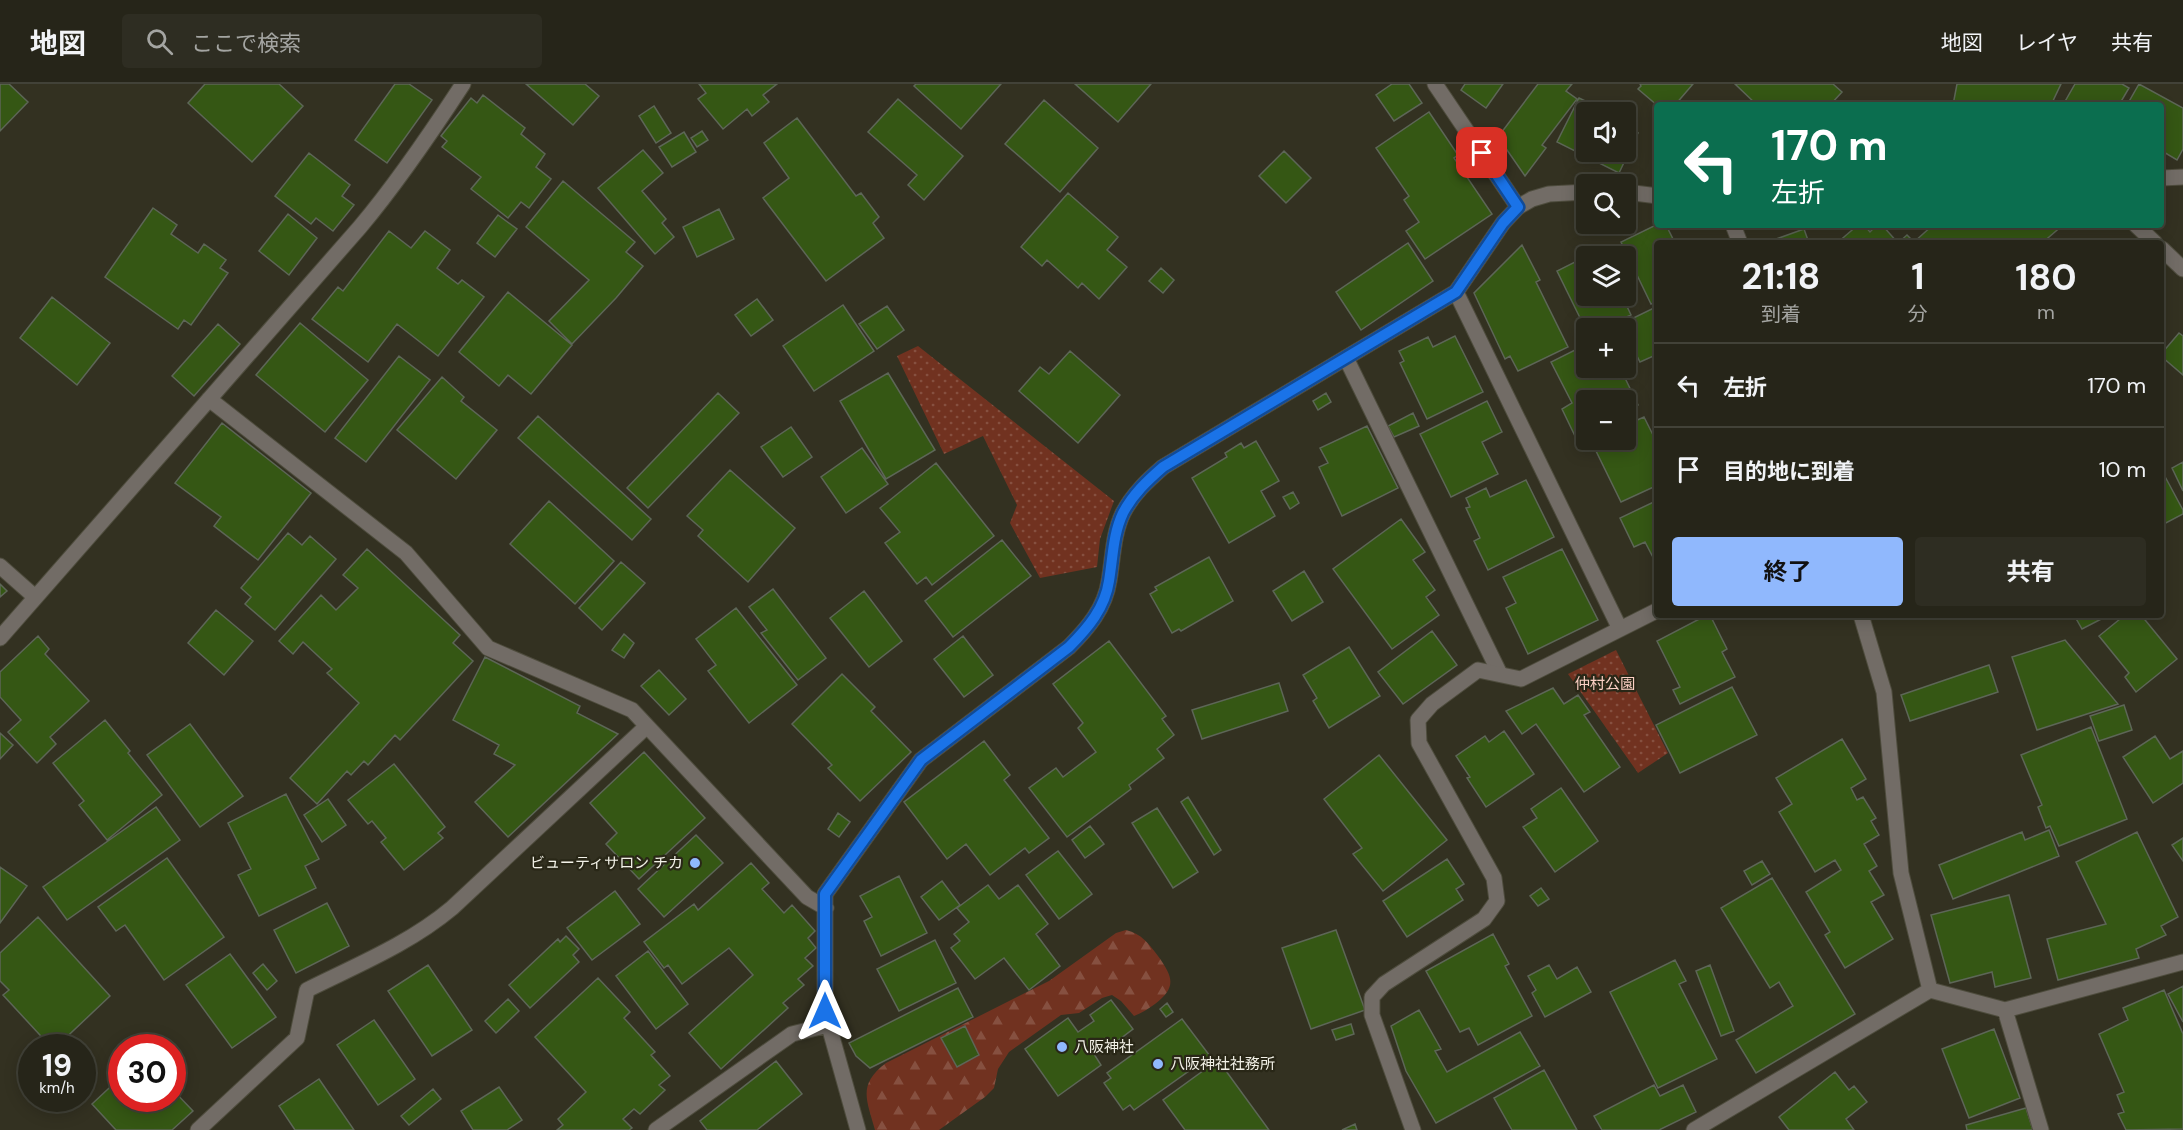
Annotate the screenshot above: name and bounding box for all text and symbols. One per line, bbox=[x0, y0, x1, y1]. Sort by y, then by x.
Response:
search box bbox=[122, 14, 542, 68]
text: 地図 bbox=[30, 25, 86, 62]
icon: search bbox=[143, 25, 176, 58]
text: ここで検索 bbox=[191, 29, 301, 58]
text: 地図 bbox=[1941, 29, 1983, 57]
text: レイヤ bbox=[2016, 29, 2078, 57]
text: 共有 bbox=[2111, 29, 2153, 57]
map controls bbox=[1576, 102, 1636, 450]
button: sound bbox=[1576, 102, 1636, 162]
text: 170 m bbox=[1771, 118, 1888, 173]
icon: left bbox=[1672, 126, 1750, 204]
pin bbox=[1456, 127, 1507, 178]
icon: arrive bbox=[1465, 136, 1498, 169]
button: search bbox=[1576, 174, 1636, 234]
text: 左折 bbox=[1771, 175, 1825, 210]
button: layers bbox=[1576, 246, 1636, 306]
text: 21:18 bbox=[1741, 253, 1820, 300]
text: 1 bbox=[1911, 253, 1924, 300]
text: 180 bbox=[2015, 254, 2077, 301]
text: m bbox=[2037, 299, 2055, 325]
text: 到着 bbox=[1761, 301, 1801, 327]
text: 分 bbox=[1908, 301, 1928, 327]
button: + bbox=[1576, 318, 1636, 378]
icon: left bbox=[1672, 369, 1705, 402]
text: 170 m bbox=[2087, 371, 2146, 400]
text: 左折 bbox=[1723, 373, 1767, 402]
button: − bbox=[1576, 390, 1636, 450]
icon: arrive bbox=[1672, 453, 1705, 486]
text: 10 m bbox=[2099, 455, 2146, 484]
text: 目的地に到着 bbox=[1723, 457, 1855, 486]
button: 終了 bbox=[1672, 537, 1903, 606]
button: 共有 bbox=[1915, 537, 2146, 606]
park label: 仲村公園 bbox=[1575, 674, 1635, 694]
place label: ビューティサロン チカ bbox=[530, 853, 683, 873]
marker: ビューティサロン チカ bbox=[688, 856, 702, 870]
position arrow bbox=[793, 979, 857, 1043]
speed limit sign: 30 bbox=[108, 1034, 186, 1112]
place label: 八阪神社 bbox=[1074, 1037, 1134, 1057]
marker: 八阪神社 bbox=[1055, 1040, 1069, 1054]
text: 19 bbox=[42, 1046, 72, 1085]
place label: 八阪神社社務所 bbox=[1170, 1054, 1275, 1074]
marker: 八阪神社社務所 bbox=[1151, 1057, 1165, 1071]
text: km/h bbox=[39, 1078, 75, 1098]

